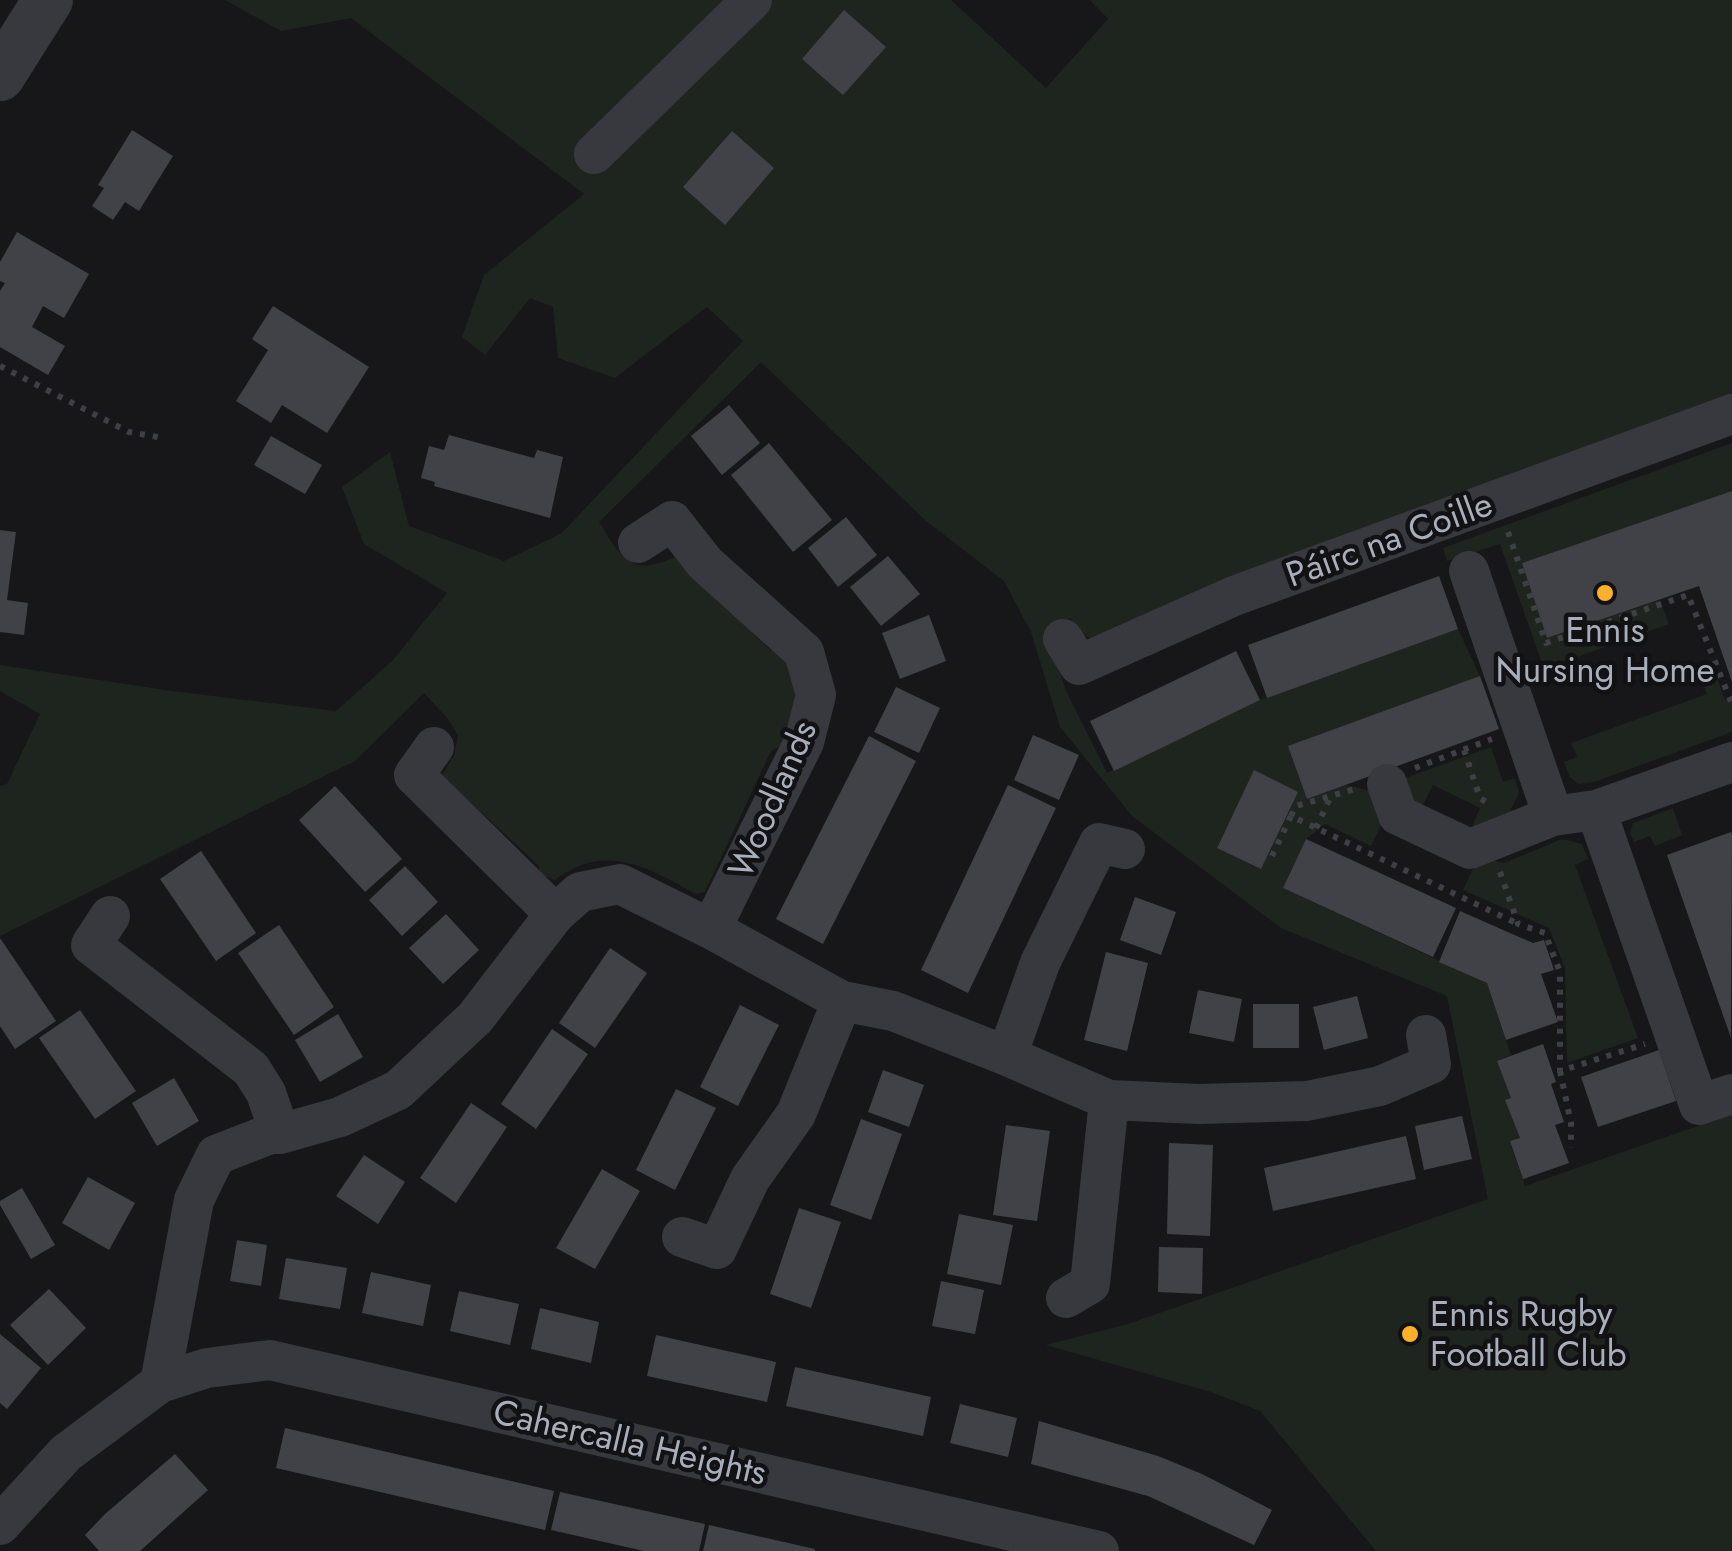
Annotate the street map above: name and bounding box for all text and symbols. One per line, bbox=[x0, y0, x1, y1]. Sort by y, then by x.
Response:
street label: Páirc na Coille bbox=[1279, 479, 1499, 599]
marker: Ennis Nursing Home bbox=[1594, 582, 1616, 604]
place label: Ennis Nursing Home bbox=[1496, 605, 1715, 695]
street label: Woodlands bbox=[715, 712, 829, 886]
place label: Ennis Rugby Football Club bbox=[1430, 1289, 1627, 1379]
marker: Ennis Rugby Football Club bbox=[1399, 1323, 1421, 1345]
street label: Cahercalla Heights bbox=[489, 1386, 771, 1498]

